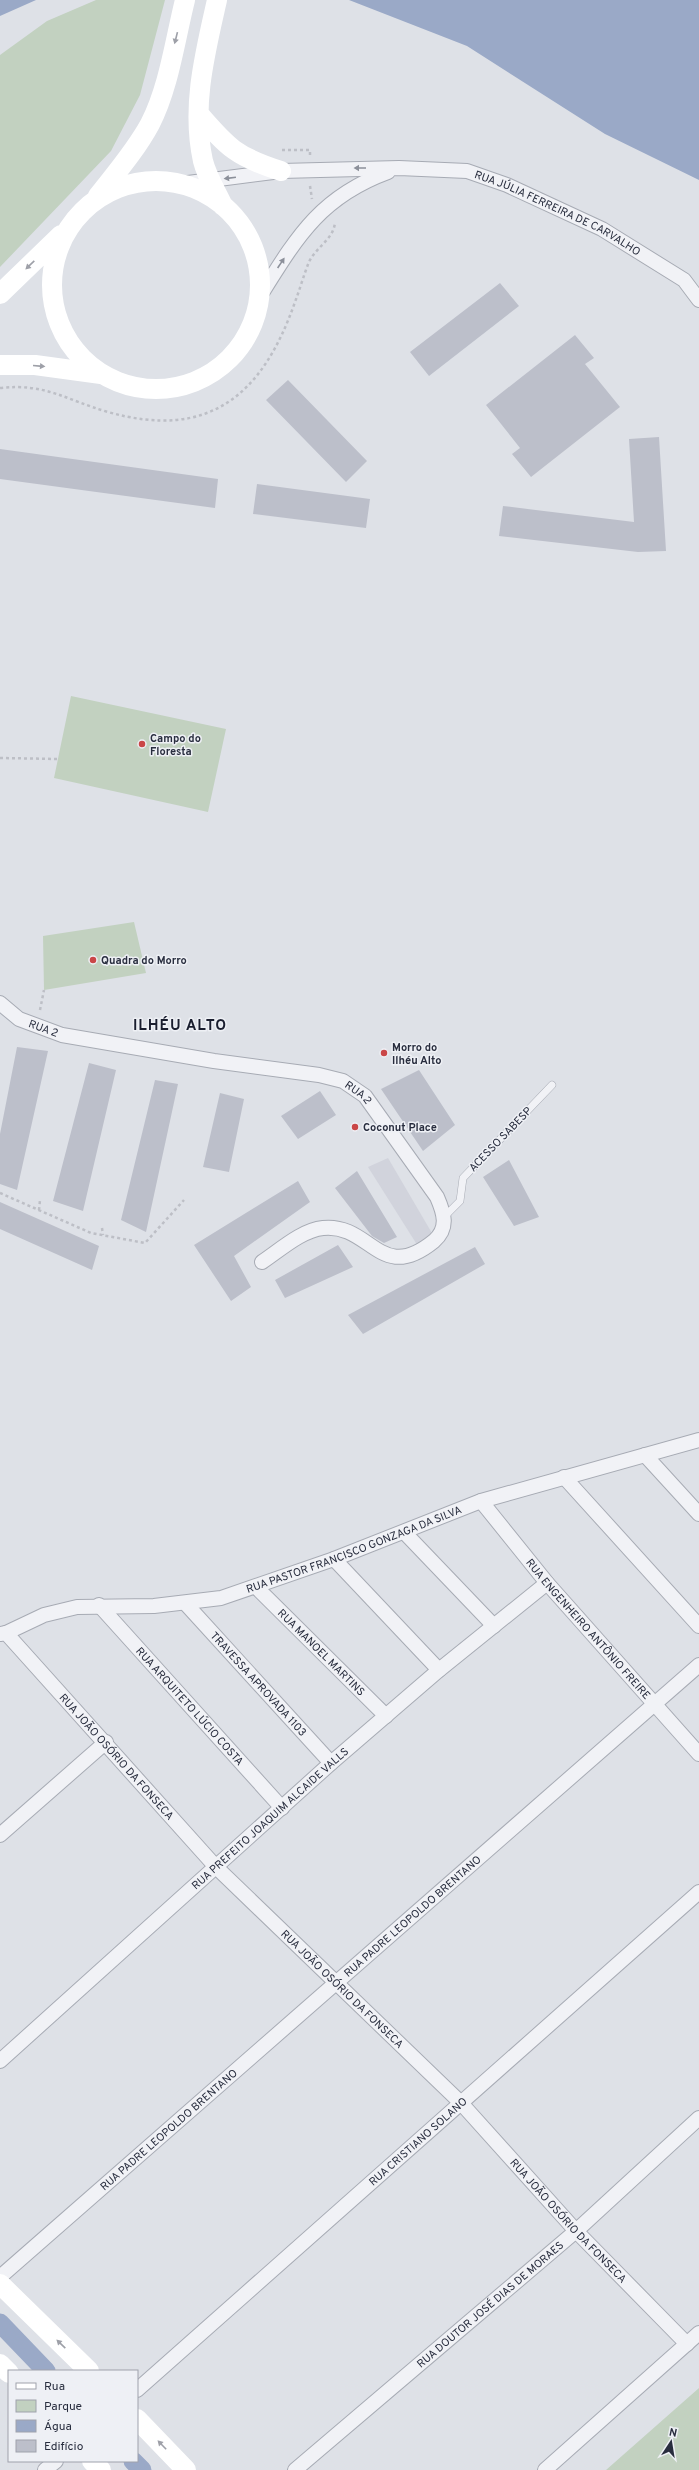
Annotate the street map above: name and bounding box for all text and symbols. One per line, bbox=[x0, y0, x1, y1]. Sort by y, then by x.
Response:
one-way arrow bbox=[172, 32, 178, 44]
one-way arrow bbox=[353, 165, 366, 171]
street label: RUA JÚLIA FERREIRA DE CARVALHO bbox=[472, 168, 643, 259]
one-way arrow bbox=[224, 175, 236, 181]
one-way arrow bbox=[277, 258, 285, 268]
one-way arrow bbox=[25, 260, 35, 269]
one-way arrow bbox=[33, 362, 45, 369]
place label: Campo do Floresta bbox=[150, 732, 201, 759]
marker: Campo do Floresta bbox=[137, 739, 147, 749]
place label: Quadra do Morro bbox=[101, 954, 187, 968]
marker: Quadra do Morro bbox=[88, 955, 98, 965]
district label: ILHÉU ALTO bbox=[133, 1016, 227, 1036]
street label: RUA 2 bbox=[26, 1017, 60, 1041]
place label: Morro do Ilhéu Alto bbox=[392, 1041, 442, 1068]
marker: Morro do Ilhéu Alto bbox=[379, 1048, 389, 1058]
street label: RUA 2 bbox=[342, 1078, 375, 1107]
street label: ACESSO SABESP bbox=[466, 1104, 535, 1175]
place label: Coconut Place bbox=[363, 1121, 437, 1135]
marker: Coconut Place bbox=[350, 1122, 360, 1132]
street label: RUA PASTOR FRANCISCO GONZAGA DA SILVA bbox=[245, 1503, 464, 1597]
street label: RUA ENGENHEIRO ANTÔNIO FREIRE bbox=[522, 1556, 653, 1703]
street label: RUA MANOEL MARTINS bbox=[274, 1606, 368, 1699]
street label: TRAVESSA APROVADA 1103 bbox=[207, 1629, 309, 1740]
street label: RUA ARQUITETO LÚCIO COSTA bbox=[132, 1645, 246, 1769]
street label: RUA JOÃO OSÓRIO DA FONSECA bbox=[56, 1691, 176, 1823]
street label: RUA PREFEITO JOAQUIM ALCAIDE VALLS bbox=[189, 1745, 352, 1893]
street label: RUA PADRE LEOPOLDO BRENTANO bbox=[341, 1853, 484, 1981]
street label: RUA JOÃO OSÓRIO DA FONSECA bbox=[277, 1927, 406, 2052]
street label: RUA PADRE LEOPOLDO BRENTANO bbox=[98, 2066, 241, 2194]
street label: RUA CRISTIANO SOLANO bbox=[366, 2095, 470, 2189]
street label: RUA JOÃO OSÓRIO DA FONSECA bbox=[506, 2156, 629, 2286]
street label: RUA DOUTOR JOSÉ DIAS DE MORAES bbox=[414, 2239, 567, 2371]
one-way arrow bbox=[56, 2339, 66, 2349]
legend bbox=[8, 2370, 138, 2462]
text: Rua bbox=[44, 2379, 65, 2395]
text: Parque bbox=[44, 2399, 82, 2415]
text: Água bbox=[44, 2419, 72, 2435]
north arrow bbox=[651, 2422, 691, 2462]
text: N bbox=[668, 2426, 678, 2441]
text: Edifício bbox=[44, 2439, 84, 2455]
one-way arrow bbox=[157, 2440, 167, 2450]

